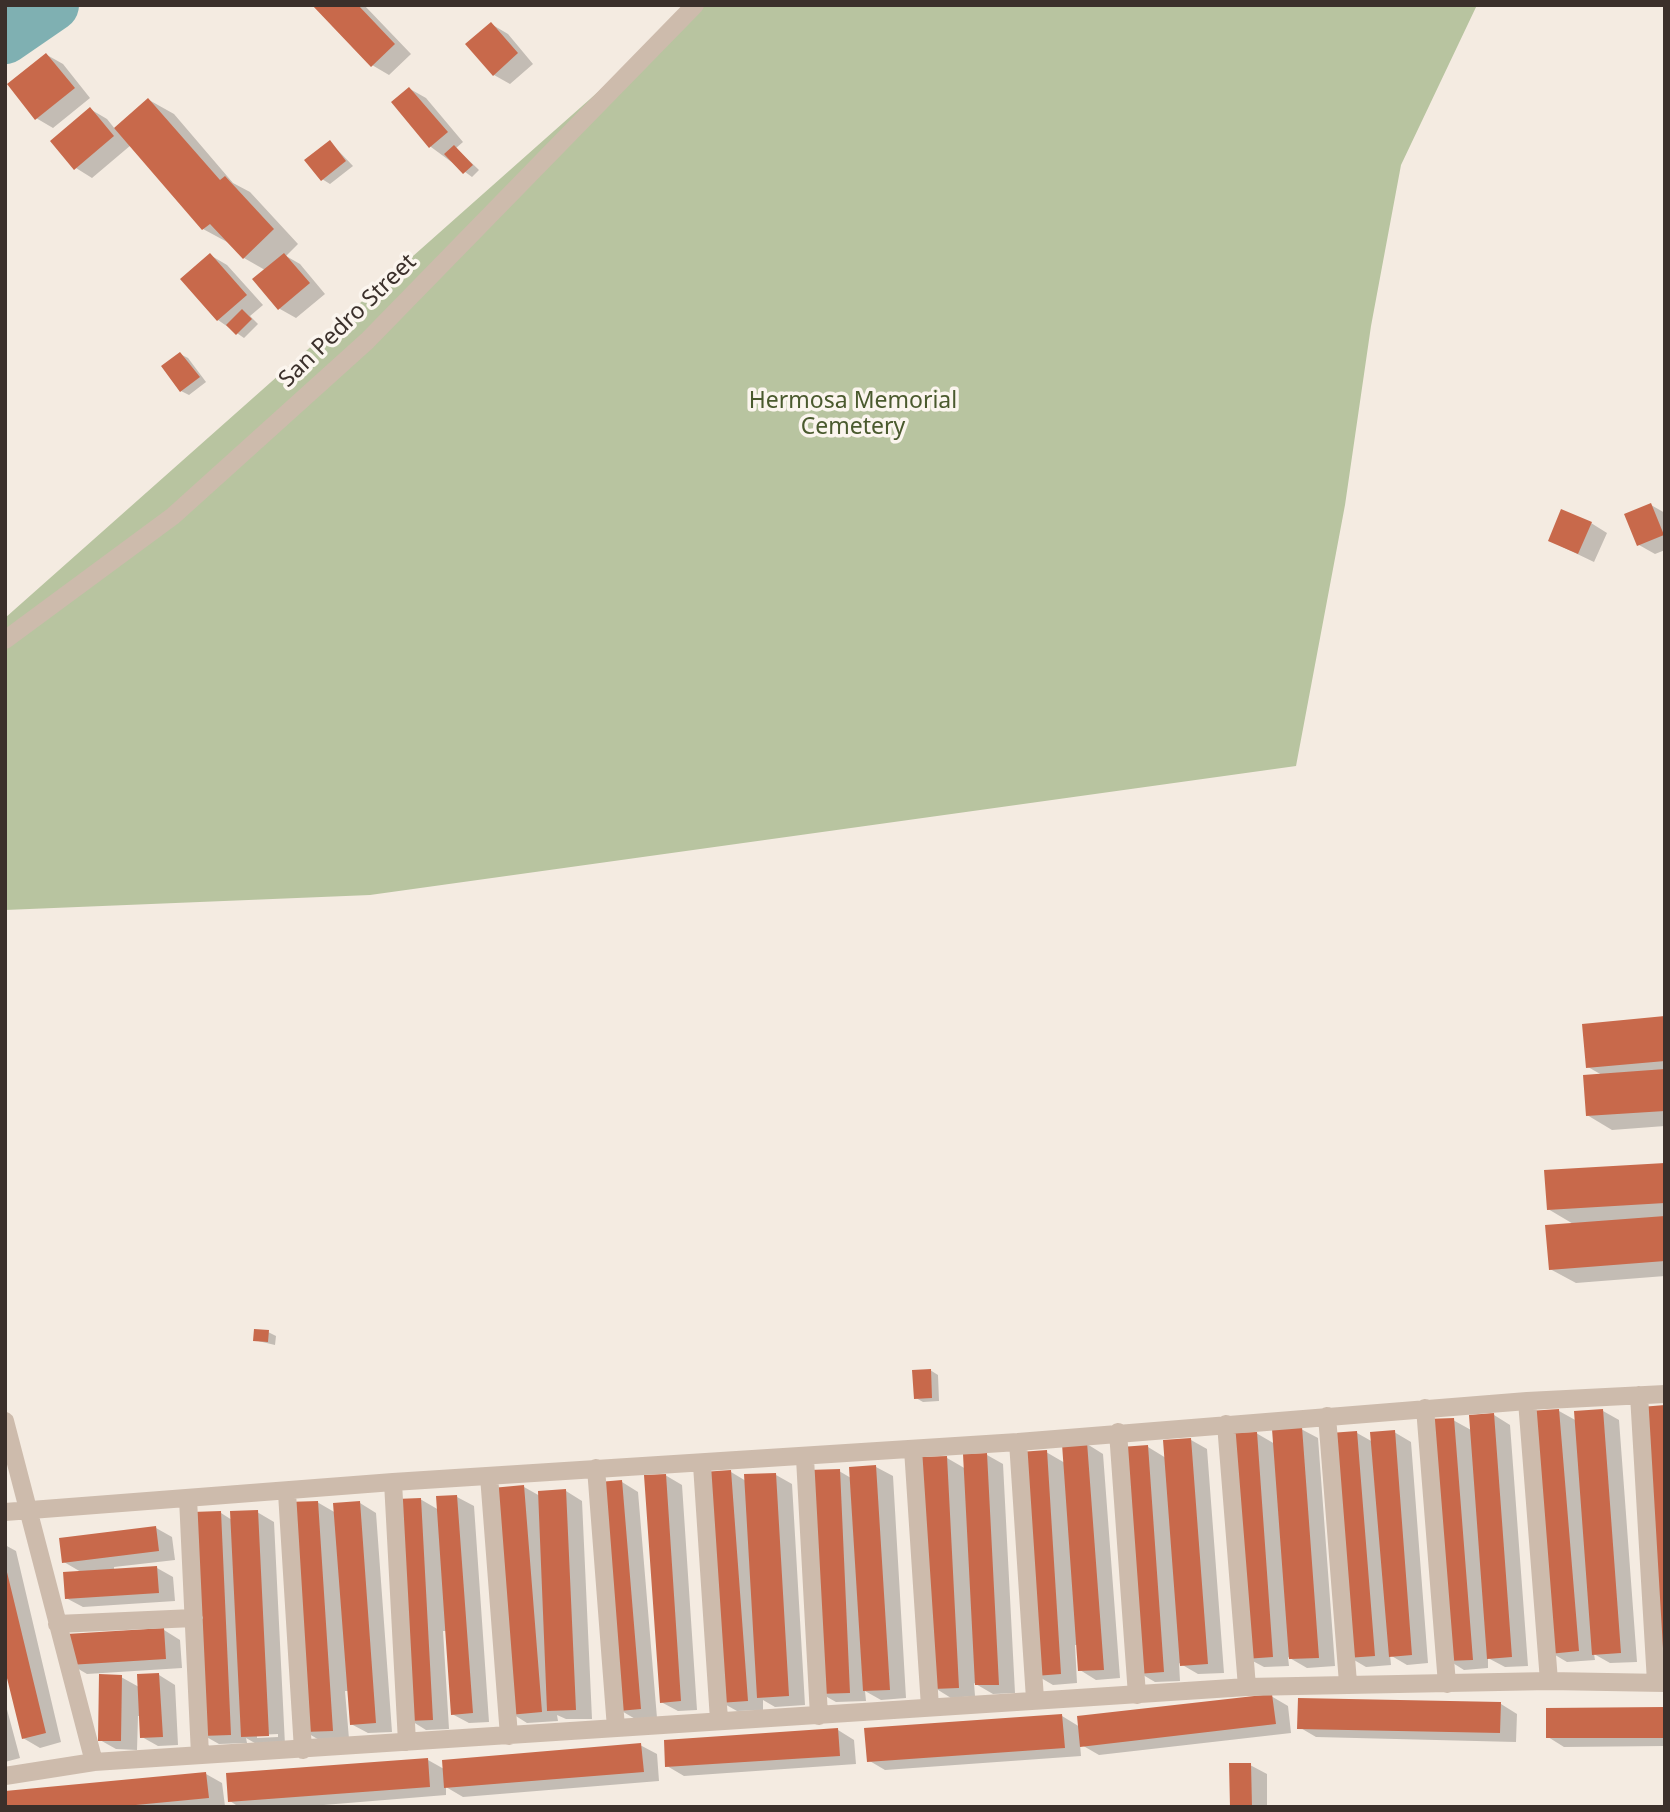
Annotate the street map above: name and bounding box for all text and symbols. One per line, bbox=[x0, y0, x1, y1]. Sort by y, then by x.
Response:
street label: San Pedro Street bbox=[274, 249, 422, 393]
park label: Hermosa Memorial Cemetery bbox=[749, 387, 957, 441]

